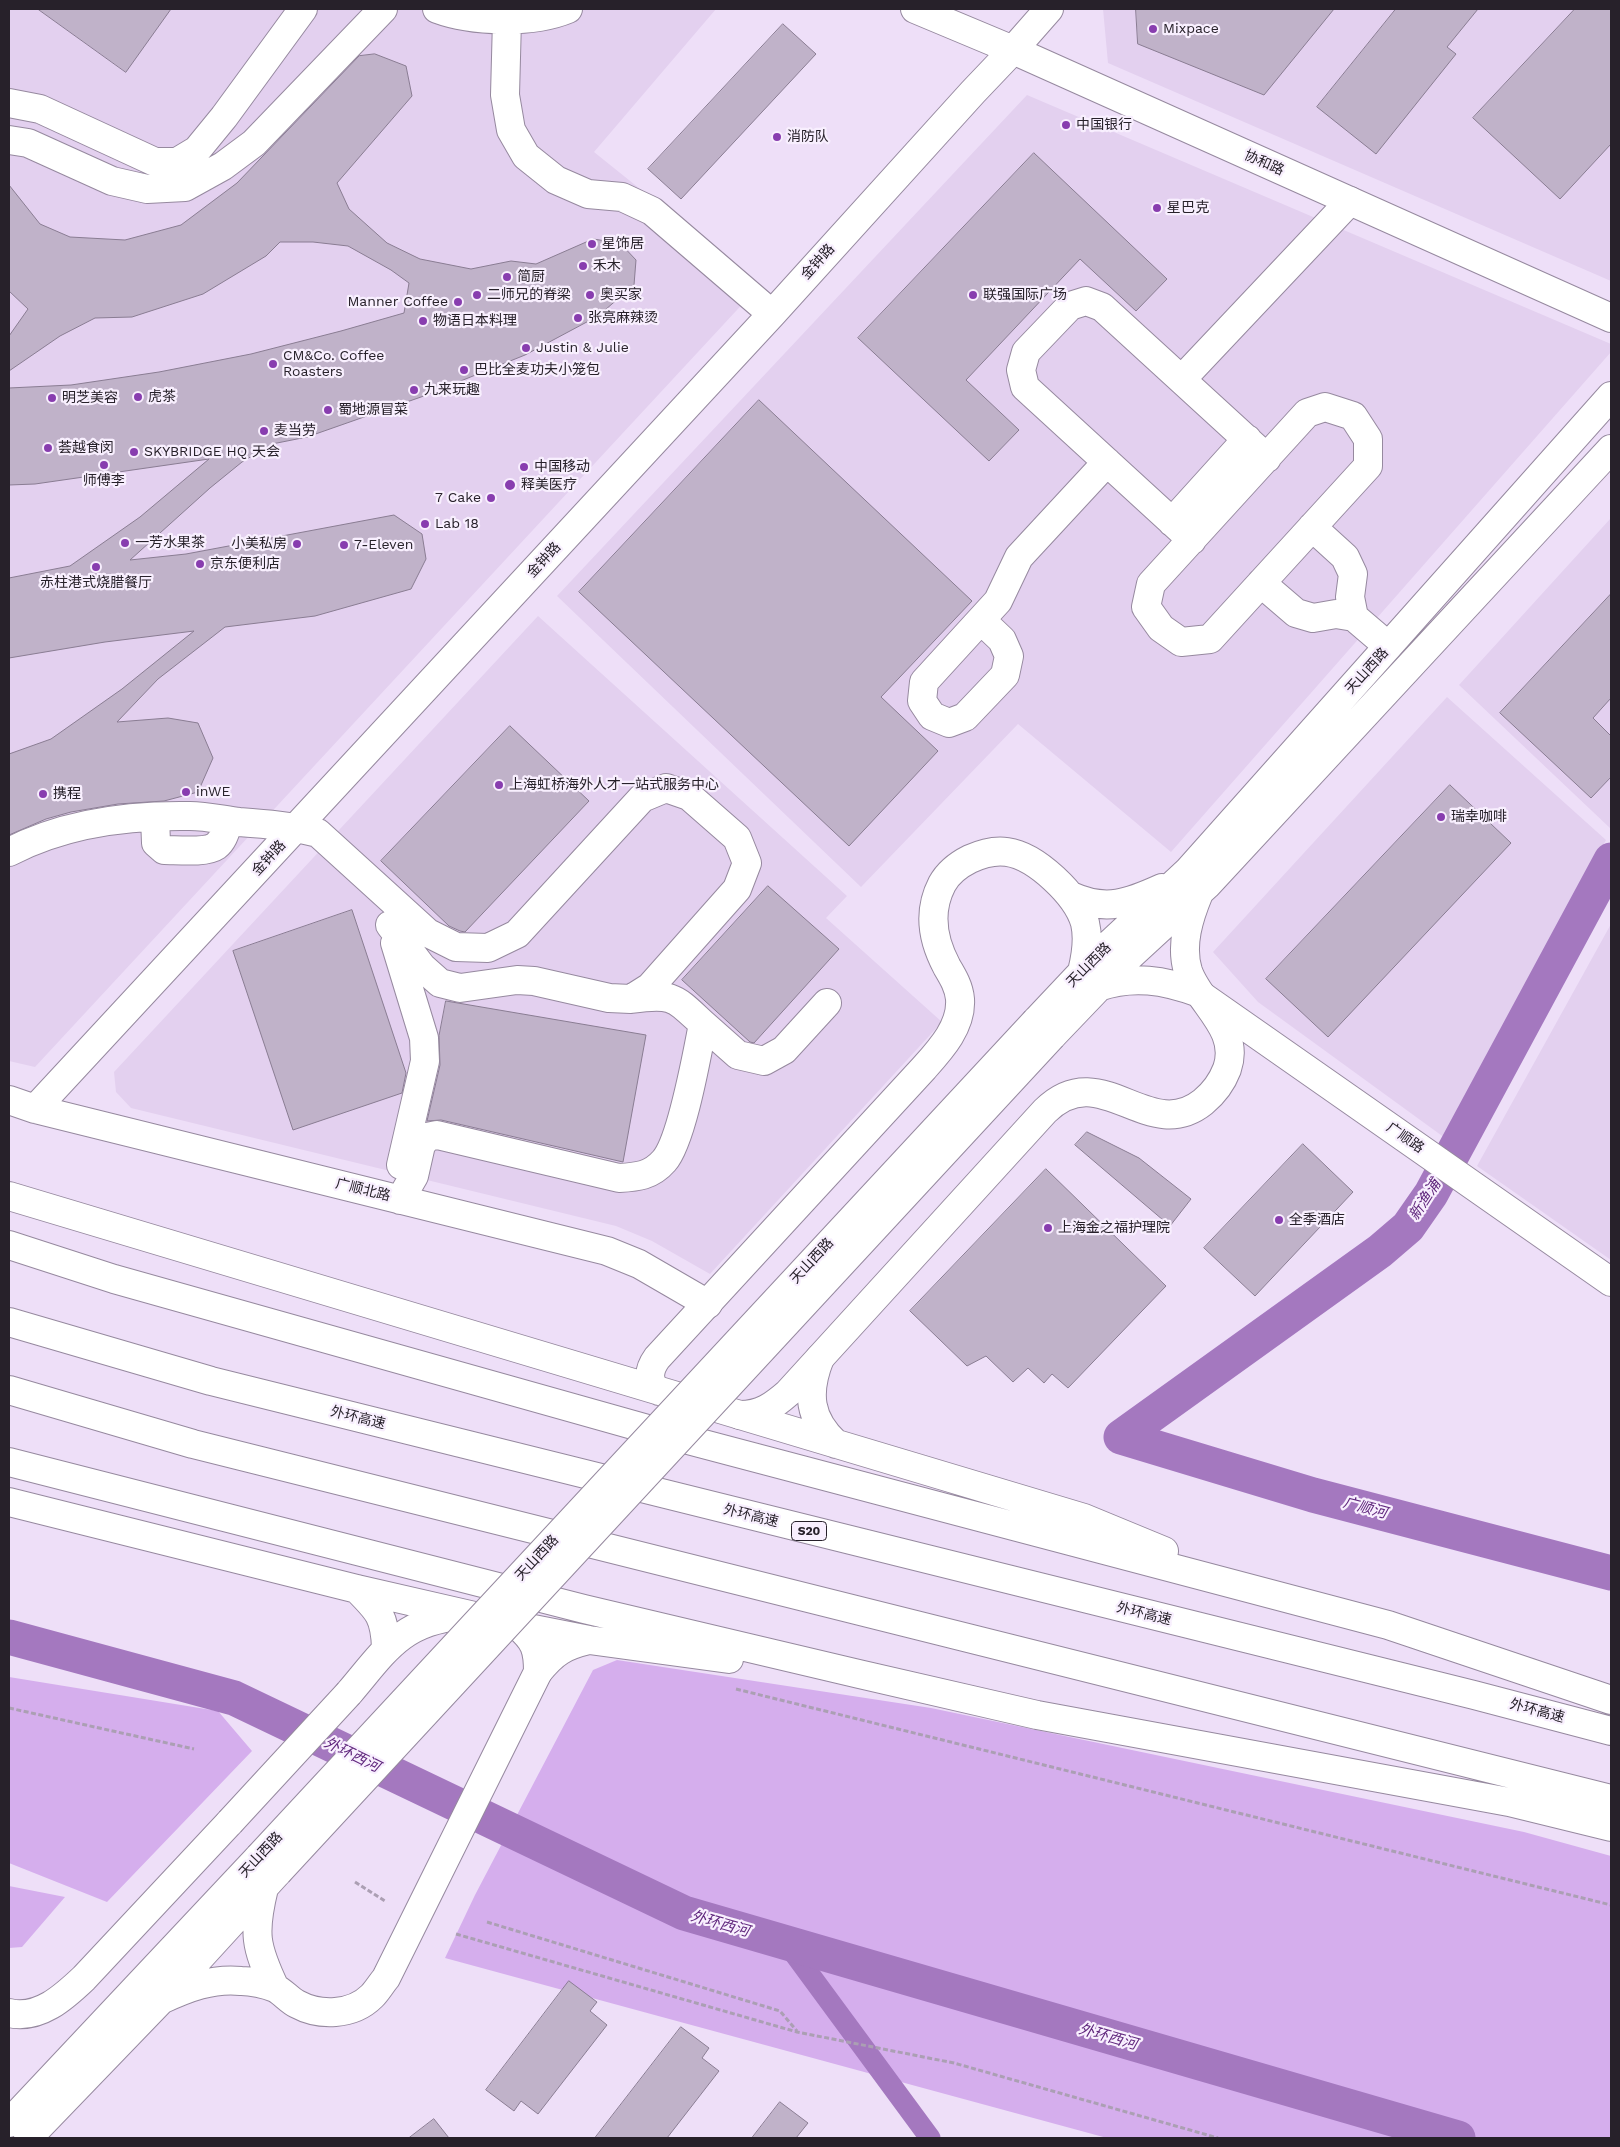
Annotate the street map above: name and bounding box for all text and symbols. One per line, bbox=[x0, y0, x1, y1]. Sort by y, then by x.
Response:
place label: Mixpace bbox=[1163, 21, 1219, 37]
marker: Mixpace bbox=[1147, 23, 1159, 35]
place label: 中国银行 bbox=[1076, 117, 1132, 133]
marker: 中国银行 bbox=[1060, 119, 1072, 131]
place label: 消防队 bbox=[787, 129, 829, 145]
marker: 消防队 bbox=[771, 131, 783, 143]
street label: 协和路 bbox=[1241, 147, 1287, 179]
place label: 星巴克 bbox=[1167, 200, 1209, 216]
marker: 星巴克 bbox=[1151, 202, 1163, 214]
place label: 星饰居 bbox=[602, 236, 644, 252]
marker: 星饰居 bbox=[586, 238, 598, 250]
street label: 金钟路 bbox=[798, 241, 838, 283]
place label: 禾木 bbox=[593, 258, 621, 274]
marker: 禾木 bbox=[577, 260, 589, 272]
place label: 简厨 bbox=[517, 269, 545, 285]
marker: 简厨 bbox=[501, 271, 513, 283]
place label: 二师兄的脊梁 bbox=[487, 287, 571, 303]
place label: 奥买家 bbox=[600, 287, 642, 303]
place label: 联强国际广场 bbox=[983, 287, 1067, 303]
marker: 二师兄的脊梁 bbox=[471, 289, 483, 301]
marker: 奥买家 bbox=[584, 289, 596, 301]
marker: 联强国际广场 bbox=[967, 289, 979, 301]
place label: Manner Coffee bbox=[347, 294, 448, 310]
marker: Manner Coffee bbox=[452, 296, 464, 308]
place label: 张亮麻辣烫 bbox=[588, 310, 658, 326]
marker: 张亮麻辣烫 bbox=[572, 312, 584, 324]
place label: 物语日本料理 bbox=[433, 313, 517, 329]
marker: 物语日本料理 bbox=[417, 315, 429, 327]
place label: Justin & Julie bbox=[536, 340, 629, 356]
marker: Justin & Julie bbox=[520, 342, 532, 354]
place label: CM&Co. Coffee Roasters bbox=[283, 348, 384, 381]
marker: CM&Co. Coffee Roasters bbox=[267, 358, 279, 370]
place label: 巴比全麦功夫小笼包 bbox=[474, 362, 600, 378]
marker: 巴比全麦功夫小笼包 bbox=[458, 364, 470, 376]
place label: 九来玩趣 bbox=[424, 382, 480, 398]
marker: 九来玩趣 bbox=[408, 384, 420, 396]
place label: 虎茶 bbox=[148, 389, 176, 405]
place label: 明芝美容 bbox=[62, 390, 118, 406]
marker: 虎茶 bbox=[132, 391, 144, 403]
marker: 明芝美容 bbox=[46, 392, 58, 404]
place label: 蜀地源冒菜 bbox=[338, 402, 408, 418]
marker: 蜀地源冒菜 bbox=[322, 404, 334, 416]
place label: 麦当劳 bbox=[274, 423, 316, 439]
marker: 麦当劳 bbox=[258, 425, 270, 437]
place label: 荟越食闵 bbox=[58, 440, 114, 456]
marker: 荟越食闵 bbox=[42, 442, 54, 454]
place label: SKYBRIDGE HQ 天会 bbox=[144, 444, 280, 460]
marker: SKYBRIDGE HQ 天会 bbox=[128, 446, 140, 458]
marker: 师傅李 bbox=[98, 459, 110, 471]
place label: 中国移动 bbox=[534, 459, 590, 475]
marker: 中国移动 bbox=[518, 461, 530, 473]
place label: 师傅李 bbox=[83, 473, 125, 489]
place label: 释美医疗 bbox=[521, 477, 577, 493]
marker: 释美医疗 bbox=[503, 478, 517, 492]
place label: 7 Cake bbox=[435, 490, 481, 506]
marker: 7 Cake bbox=[485, 492, 497, 504]
place label: Lab 18 bbox=[435, 516, 479, 532]
marker: Lab 18 bbox=[419, 518, 431, 530]
place label: 一芳水果茶 bbox=[135, 535, 205, 551]
place label: 小美私房 bbox=[231, 536, 287, 552]
marker: 一芳水果茶 bbox=[119, 537, 131, 549]
place label: 7-Eleven bbox=[354, 537, 413, 553]
marker: 小美私房 bbox=[291, 538, 303, 550]
marker: 7-Eleven bbox=[338, 539, 350, 551]
street label: 金钟路 bbox=[524, 539, 564, 581]
place label: 京东便利店 bbox=[210, 556, 280, 572]
marker: 京东便利店 bbox=[194, 558, 206, 570]
marker: 赤柱港式烧腊餐厅 bbox=[90, 561, 102, 573]
place label: 赤柱港式烧腊餐厅 bbox=[40, 575, 152, 591]
street label: 天山西路 bbox=[1342, 645, 1392, 697]
place label: 上海虹桥海外人才一站式服务中心 bbox=[509, 777, 719, 793]
marker: 上海虹桥海外人才一站式服务中心 bbox=[493, 779, 505, 791]
place label: inWE bbox=[196, 784, 230, 800]
place label: 携程 bbox=[53, 786, 81, 802]
marker: inWE bbox=[180, 786, 192, 798]
marker: 携程 bbox=[37, 788, 49, 800]
place label: 瑞幸咖啡 bbox=[1451, 809, 1507, 825]
marker: 瑞幸咖啡 bbox=[1435, 811, 1447, 823]
street label: 金钟路 bbox=[249, 837, 289, 879]
street label: 天山西路 bbox=[1063, 939, 1115, 991]
street label: 广顺路 bbox=[1383, 1119, 1427, 1157]
street label: 广顺北路 bbox=[334, 1175, 392, 1205]
water label: 新渔浦 bbox=[1405, 1176, 1445, 1224]
place label: 全季酒店 bbox=[1289, 1212, 1345, 1228]
marker: 全季酒店 bbox=[1273, 1214, 1285, 1226]
place label: 上海金之福护理院 bbox=[1058, 1220, 1170, 1236]
marker: 上海金之福护理院 bbox=[1042, 1222, 1054, 1234]
street label: 天山西路 bbox=[787, 1235, 837, 1287]
street label: 外环高速 bbox=[329, 1403, 387, 1433]
water label: 广顺河 bbox=[1341, 1493, 1389, 1523]
street label: 外环高速 bbox=[722, 1501, 780, 1531]
road number: S20 bbox=[792, 1522, 826, 1540]
street label: 天山西路 bbox=[512, 1532, 562, 1584]
street label: 外环高速 bbox=[1115, 1599, 1173, 1629]
street label: 外环高速 bbox=[1508, 1696, 1566, 1726]
water label: 外环西河 bbox=[321, 1734, 383, 1776]
street label: 天山西路 bbox=[236, 1829, 286, 1881]
water label: 外环西河 bbox=[689, 1907, 751, 1941]
water label: 外环西河 bbox=[1077, 2020, 1139, 2054]

